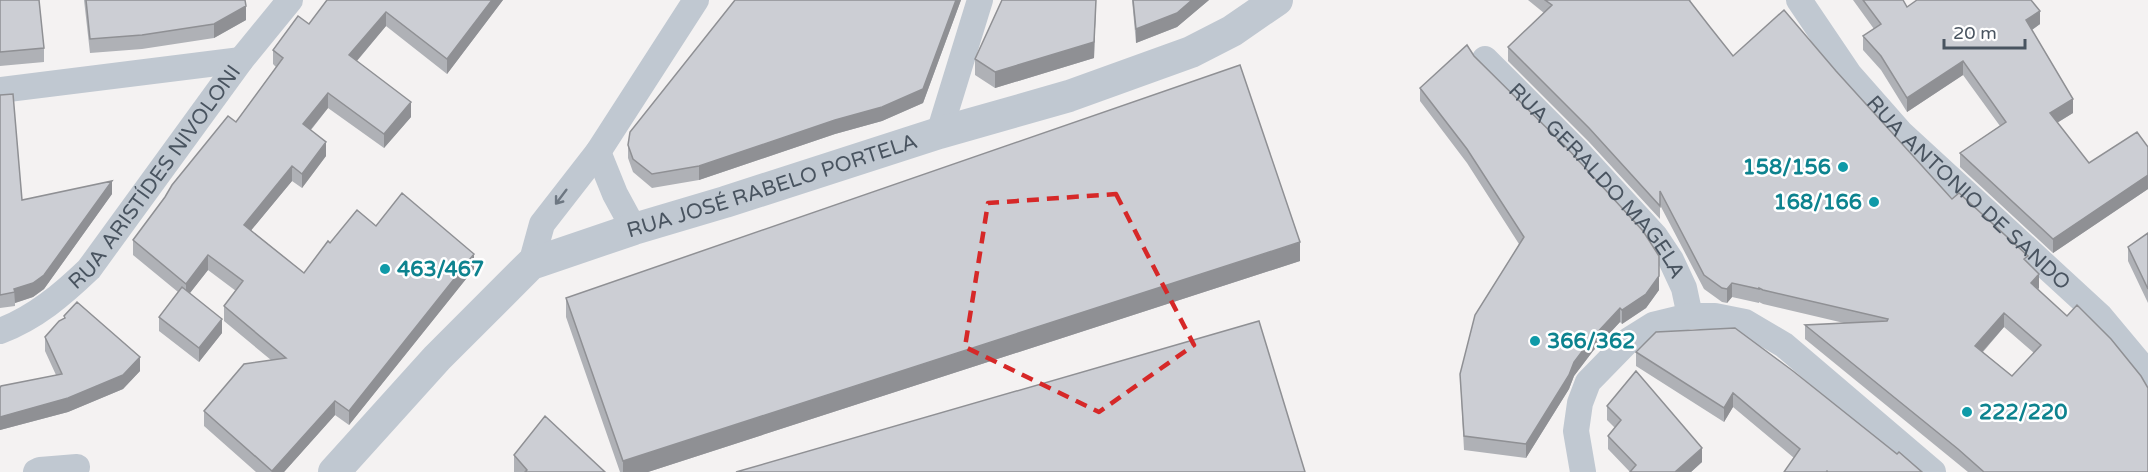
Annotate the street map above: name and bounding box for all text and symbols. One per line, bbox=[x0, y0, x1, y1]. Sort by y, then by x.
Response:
scale bar bbox=[1944, 12, 2025, 50]
text: 20 m bbox=[1953, 22, 1997, 44]
street label: RUA ARISTÍDES NIVOLONI bbox=[64, 60, 246, 295]
street label: RUA GERALDO MAGELA bbox=[1503, 78, 1690, 283]
street label: RUA ANTONIO DE SANDO bbox=[1861, 91, 2075, 296]
street label: RUA JOSÉ RABELO PORTELA bbox=[624, 129, 921, 243]
place label: 158/156 bbox=[1743, 155, 1831, 180]
marker: 158/156 bbox=[1836, 160, 1850, 174]
one-way arrow bbox=[555, 189, 568, 205]
place label: 168/166 bbox=[1774, 190, 1862, 215]
marker: 168/166 bbox=[1867, 195, 1881, 209]
place label: 463/467 bbox=[397, 257, 484, 282]
marker: 463/467 bbox=[378, 262, 392, 276]
place label: 366/362 bbox=[1547, 329, 1635, 354]
marker: 366/362 bbox=[1528, 334, 1542, 348]
place label: 222/220 bbox=[1979, 400, 2067, 425]
marker: 222/220 bbox=[1960, 405, 1974, 419]

